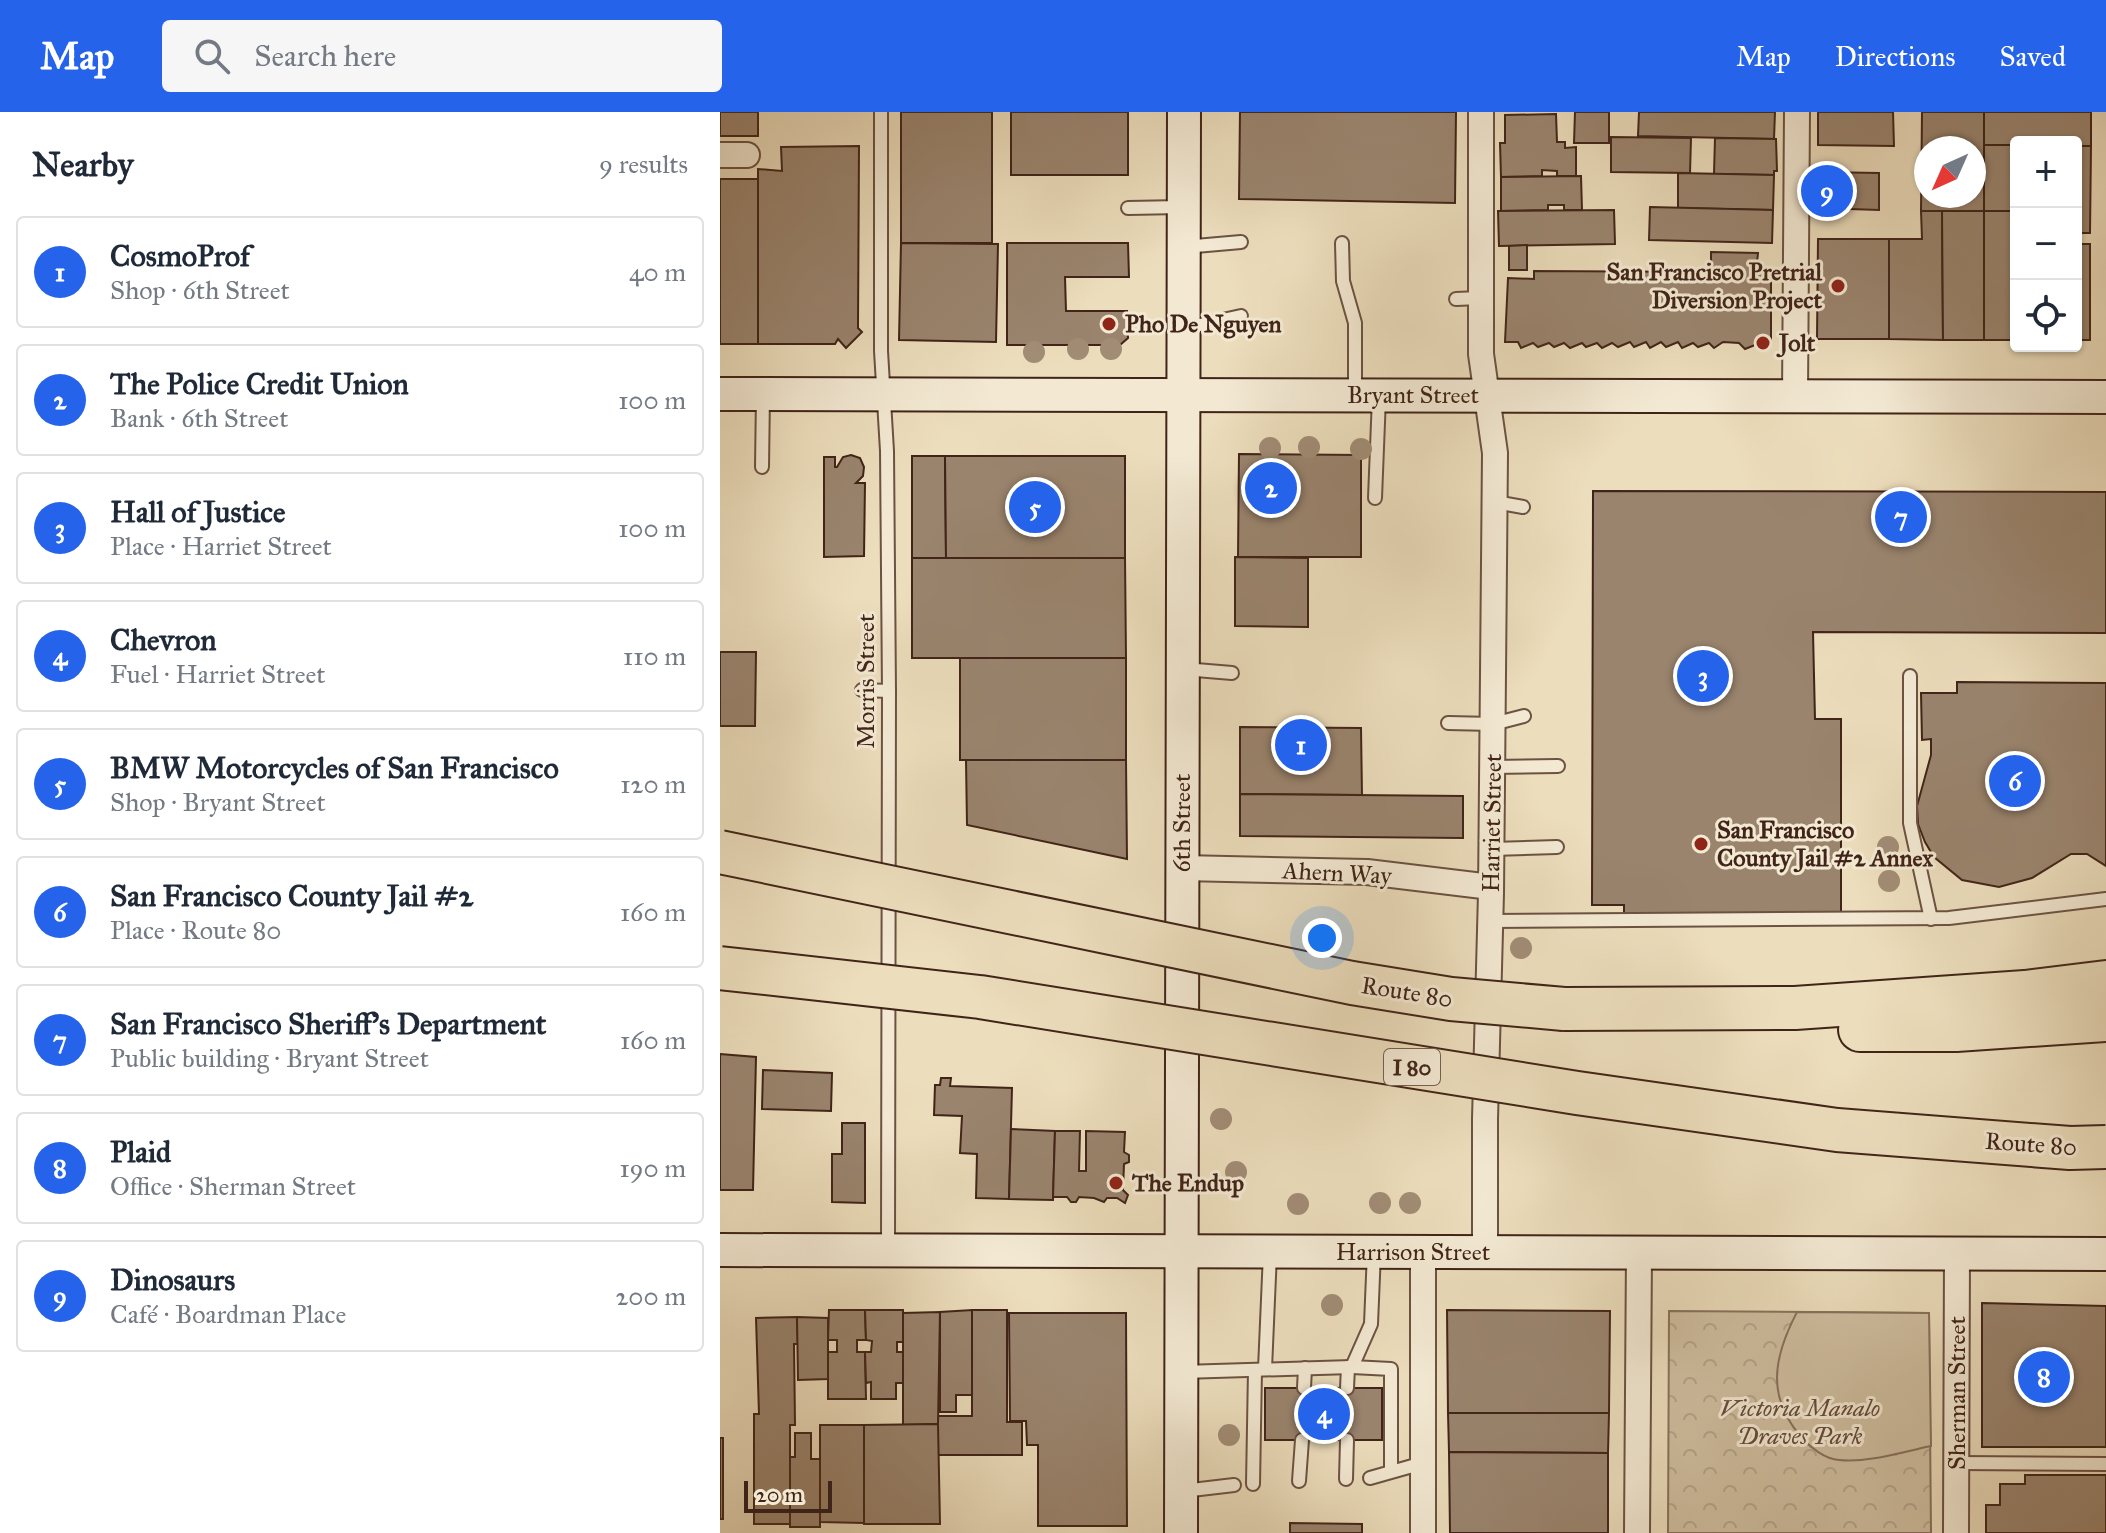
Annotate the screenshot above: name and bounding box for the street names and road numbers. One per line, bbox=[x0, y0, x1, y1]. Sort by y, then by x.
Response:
street label: Bryant Street bbox=[1347, 380, 1480, 410]
street label: Morris Street bbox=[851, 613, 881, 748]
street label: Harriet Street bbox=[1476, 753, 1508, 893]
street label: 6th Street bbox=[1167, 773, 1197, 872]
street label: Ahern Way bbox=[1281, 855, 1393, 891]
street label: Route 80 bbox=[1359, 970, 1455, 1014]
road number: I 80 bbox=[1384, 1049, 1440, 1085]
street label: Route 80 bbox=[1984, 1126, 2078, 1162]
street label: Harrison Street bbox=[1336, 1237, 1491, 1267]
street label: Sherman Street bbox=[1942, 1315, 1972, 1470]

